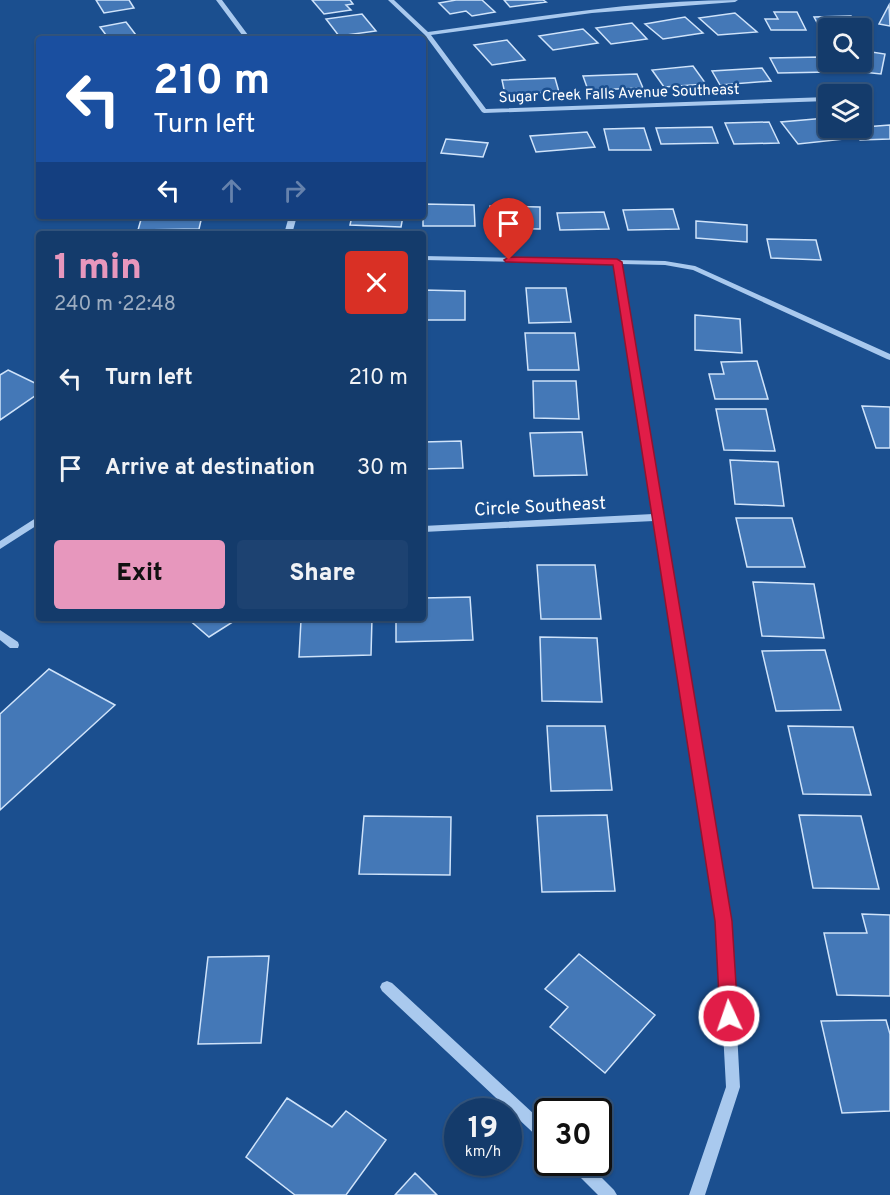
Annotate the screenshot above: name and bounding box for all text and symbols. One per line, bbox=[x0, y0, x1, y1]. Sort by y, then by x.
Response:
map controls bbox=[818, 18, 872, 138]
button: search bbox=[818, 18, 872, 72]
text: 210 m bbox=[153, 56, 270, 109]
icon: left bbox=[54, 60, 132, 138]
street label: Sugar Creek Falls Avenue Southeast bbox=[498, 81, 740, 108]
button: layers bbox=[818, 84, 872, 138]
text: Turn left bbox=[153, 108, 255, 142]
icon: left bbox=[152, 174, 185, 207]
icon: ahead bbox=[215, 174, 248, 207]
icon: right bbox=[278, 174, 311, 207]
pin bbox=[483, 198, 534, 260]
icon: arrive bbox=[492, 207, 525, 240]
text: 1 min bbox=[54, 246, 142, 292]
button: close bbox=[345, 251, 408, 314]
text: 240 m · 22:48 bbox=[54, 292, 176, 318]
icon: left bbox=[54, 362, 87, 395]
text: Turn left bbox=[105, 365, 193, 392]
text: 210 m bbox=[348, 365, 408, 392]
icon: arrive bbox=[54, 452, 87, 485]
text: Arrive at destination bbox=[105, 455, 315, 482]
text: 30 m bbox=[357, 455, 408, 482]
street label: Circle Southeast bbox=[474, 493, 607, 522]
button: Exit bbox=[54, 540, 225, 609]
button: Share bbox=[237, 540, 408, 609]
position arrow bbox=[697, 984, 761, 1048]
speed limit sign: 30 bbox=[534, 1098, 612, 1176]
text: 19 bbox=[468, 1111, 498, 1148]
text: km/h bbox=[465, 1143, 501, 1162]

